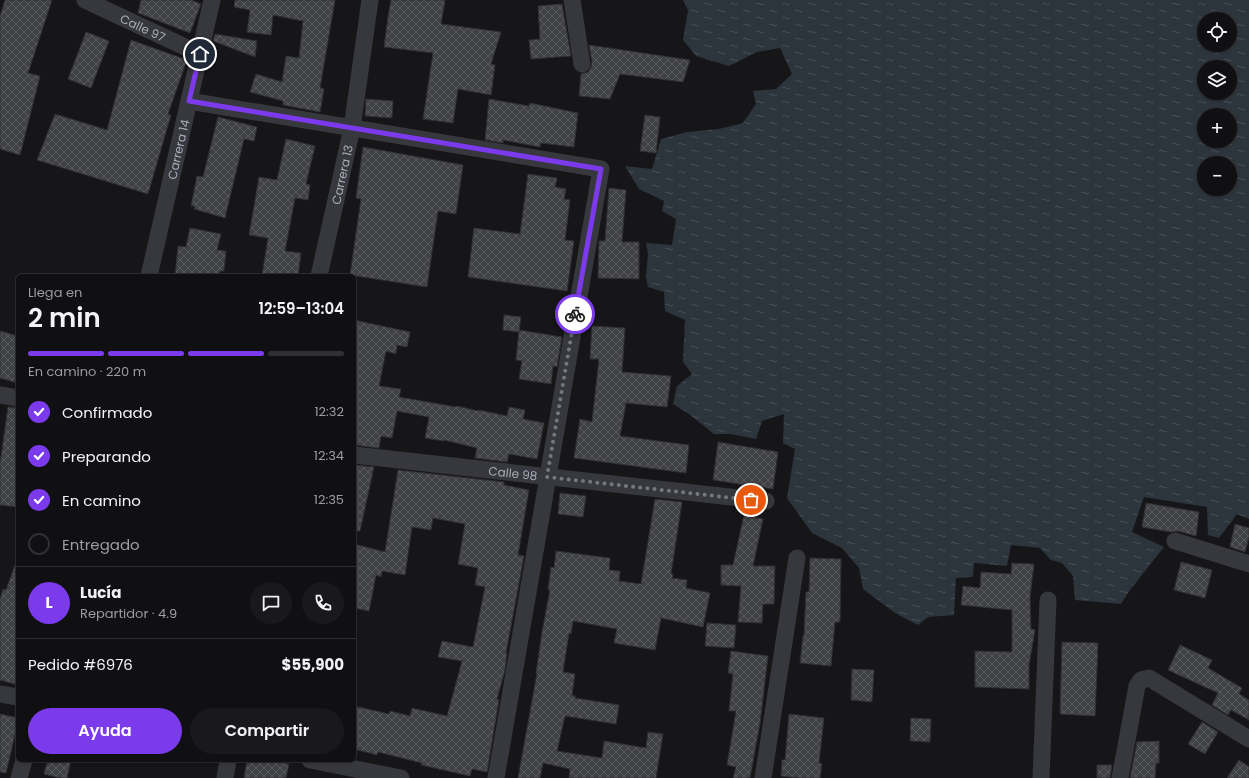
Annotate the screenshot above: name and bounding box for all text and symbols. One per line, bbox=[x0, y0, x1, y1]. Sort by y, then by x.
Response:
street label: Calle 97 bbox=[118, 9, 169, 45]
map controls bbox=[1197, 12, 1237, 196]
button: locate bbox=[1197, 12, 1237, 52]
pin bbox=[183, 37, 217, 71]
icon: home bbox=[189, 43, 211, 65]
button: layers bbox=[1197, 60, 1237, 100]
button: + bbox=[1197, 108, 1237, 148]
street label: Carrera 14 bbox=[163, 117, 193, 181]
street label: Carrera 13 bbox=[327, 143, 357, 206]
button: − bbox=[1197, 156, 1237, 196]
text: Llega en bbox=[28, 283, 82, 302]
courier bbox=[555, 294, 595, 334]
text: 12:59–13:04 bbox=[258, 298, 344, 319]
text: 2 min bbox=[28, 300, 101, 336]
icon: bike bbox=[564, 303, 586, 325]
text: En camino · 220 m bbox=[28, 362, 146, 381]
icon: check bbox=[28, 401, 50, 423]
text: Confirmado bbox=[62, 402, 152, 423]
text: 12:32 bbox=[314, 402, 344, 421]
icon: check bbox=[28, 445, 50, 467]
text: Preparando bbox=[62, 446, 151, 467]
text: 12:34 bbox=[314, 446, 344, 465]
street label: Calle 98 bbox=[488, 462, 538, 484]
pin bbox=[734, 483, 768, 517]
icon: check bbox=[28, 489, 50, 511]
icon: bag bbox=[740, 489, 762, 511]
text: En camino bbox=[62, 490, 141, 511]
text: 12:35 bbox=[314, 490, 344, 509]
text: Entregado bbox=[62, 534, 140, 555]
text: Lucía bbox=[80, 582, 121, 603]
button: chat bbox=[250, 582, 292, 624]
button: phone bbox=[302, 582, 344, 624]
text: L bbox=[45, 592, 53, 613]
text: Repartidor · 4.9 bbox=[80, 604, 177, 623]
text: Pedido #6976 bbox=[28, 654, 133, 675]
text: $55,900 bbox=[282, 654, 344, 675]
button: Ayuda bbox=[28, 708, 182, 754]
button: Compartir bbox=[190, 708, 344, 754]

